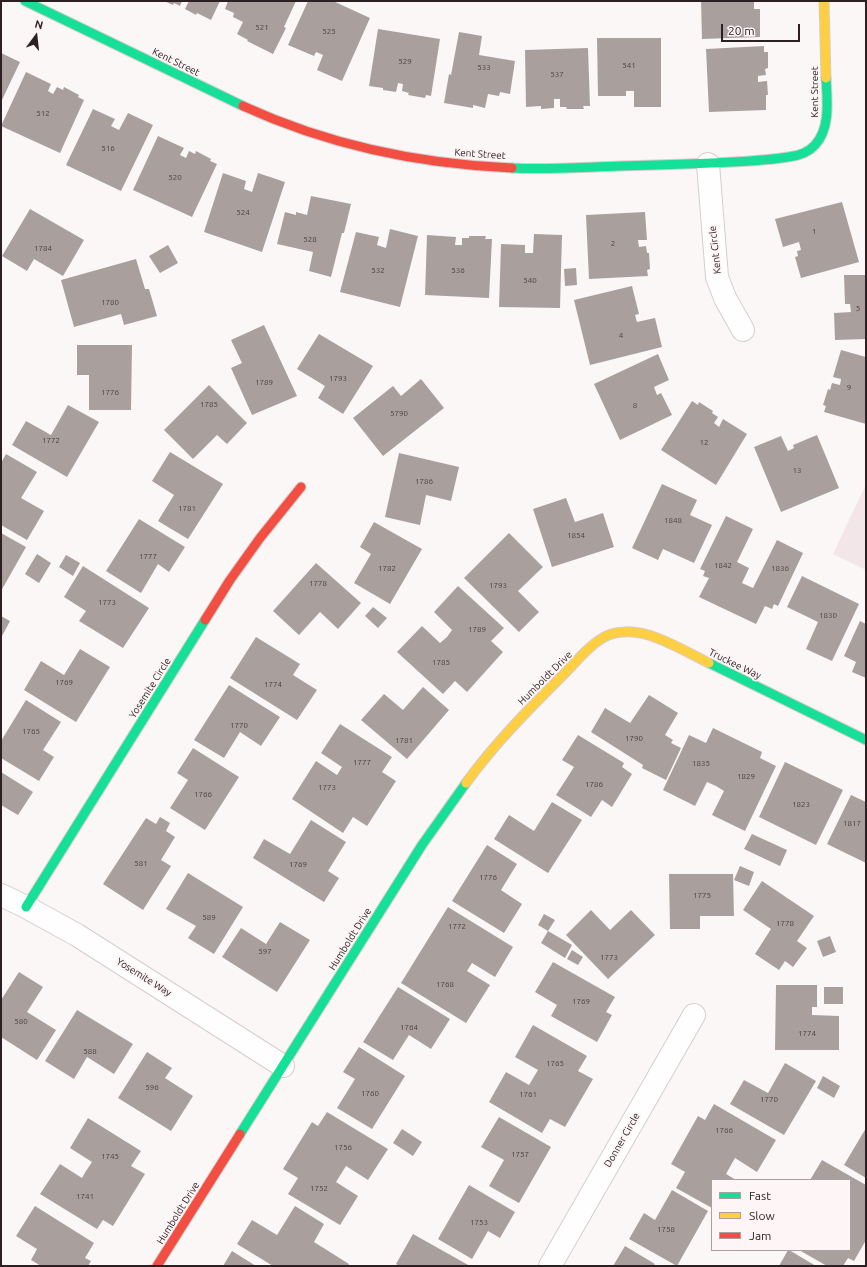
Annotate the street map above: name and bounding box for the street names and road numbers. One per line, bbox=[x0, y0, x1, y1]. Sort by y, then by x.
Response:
street label: Kent Street bbox=[150, 45, 202, 79]
street label: Kent Street bbox=[809, 66, 821, 118]
street label: Kent Street bbox=[454, 146, 506, 162]
street label: Kent Circle bbox=[706, 225, 724, 275]
street label: Truckee Way bbox=[707, 646, 763, 682]
street label: Humboldt Drive bbox=[516, 649, 574, 707]
street label: Yosemite Circle bbox=[127, 656, 173, 720]
street label: Humboldt Drive bbox=[326, 906, 374, 972]
street label: Yosemite Way bbox=[114, 955, 174, 999]
street label: Donner Circle bbox=[602, 1111, 642, 1169]
street label: Humboldt Drive bbox=[154, 1180, 202, 1246]

